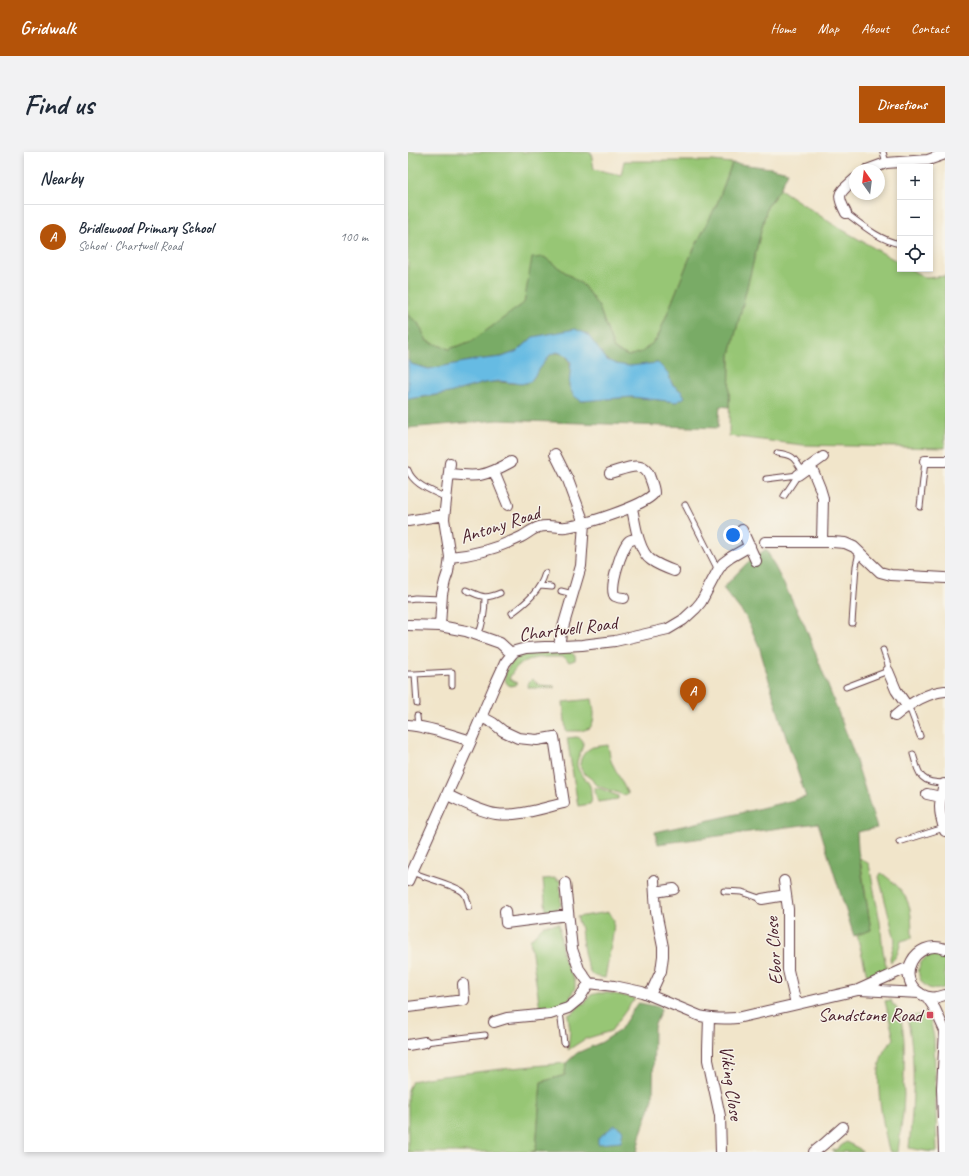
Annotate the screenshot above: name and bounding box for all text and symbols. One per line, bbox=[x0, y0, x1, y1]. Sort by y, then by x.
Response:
text: Gridwalk bbox=[20, 16, 76, 40]
text: Home bbox=[770, 20, 796, 37]
text: Map bbox=[818, 20, 839, 37]
text: About bbox=[861, 20, 889, 37]
text: Contact bbox=[911, 20, 949, 37]
button: Directions bbox=[859, 86, 945, 123]
text: Find us bbox=[24, 87, 94, 122]
north arrow bbox=[849, 164, 885, 200]
map controls bbox=[897, 164, 933, 272]
button: + bbox=[897, 164, 933, 200]
text: Nearby bbox=[40, 168, 83, 189]
button: − bbox=[897, 200, 933, 236]
text: Bridlewood Primary School bbox=[78, 219, 214, 238]
text: A bbox=[50, 229, 56, 245]
text: 100 m bbox=[340, 229, 368, 245]
button: locate bbox=[897, 236, 933, 272]
text: School · Chartwell Road bbox=[78, 238, 182, 254]
street label: Antony Road bbox=[457, 500, 546, 549]
your location bbox=[723, 525, 743, 545]
street label: Chartwell Road bbox=[518, 611, 622, 647]
pin: A bbox=[680, 678, 706, 711]
street label: Ebor Close bbox=[760, 914, 788, 986]
place label: Sandstone Road bbox=[818, 1003, 925, 1027]
marker: Sandstone Road bbox=[925, 1010, 935, 1020]
street label: Viking Close bbox=[714, 1044, 748, 1124]

